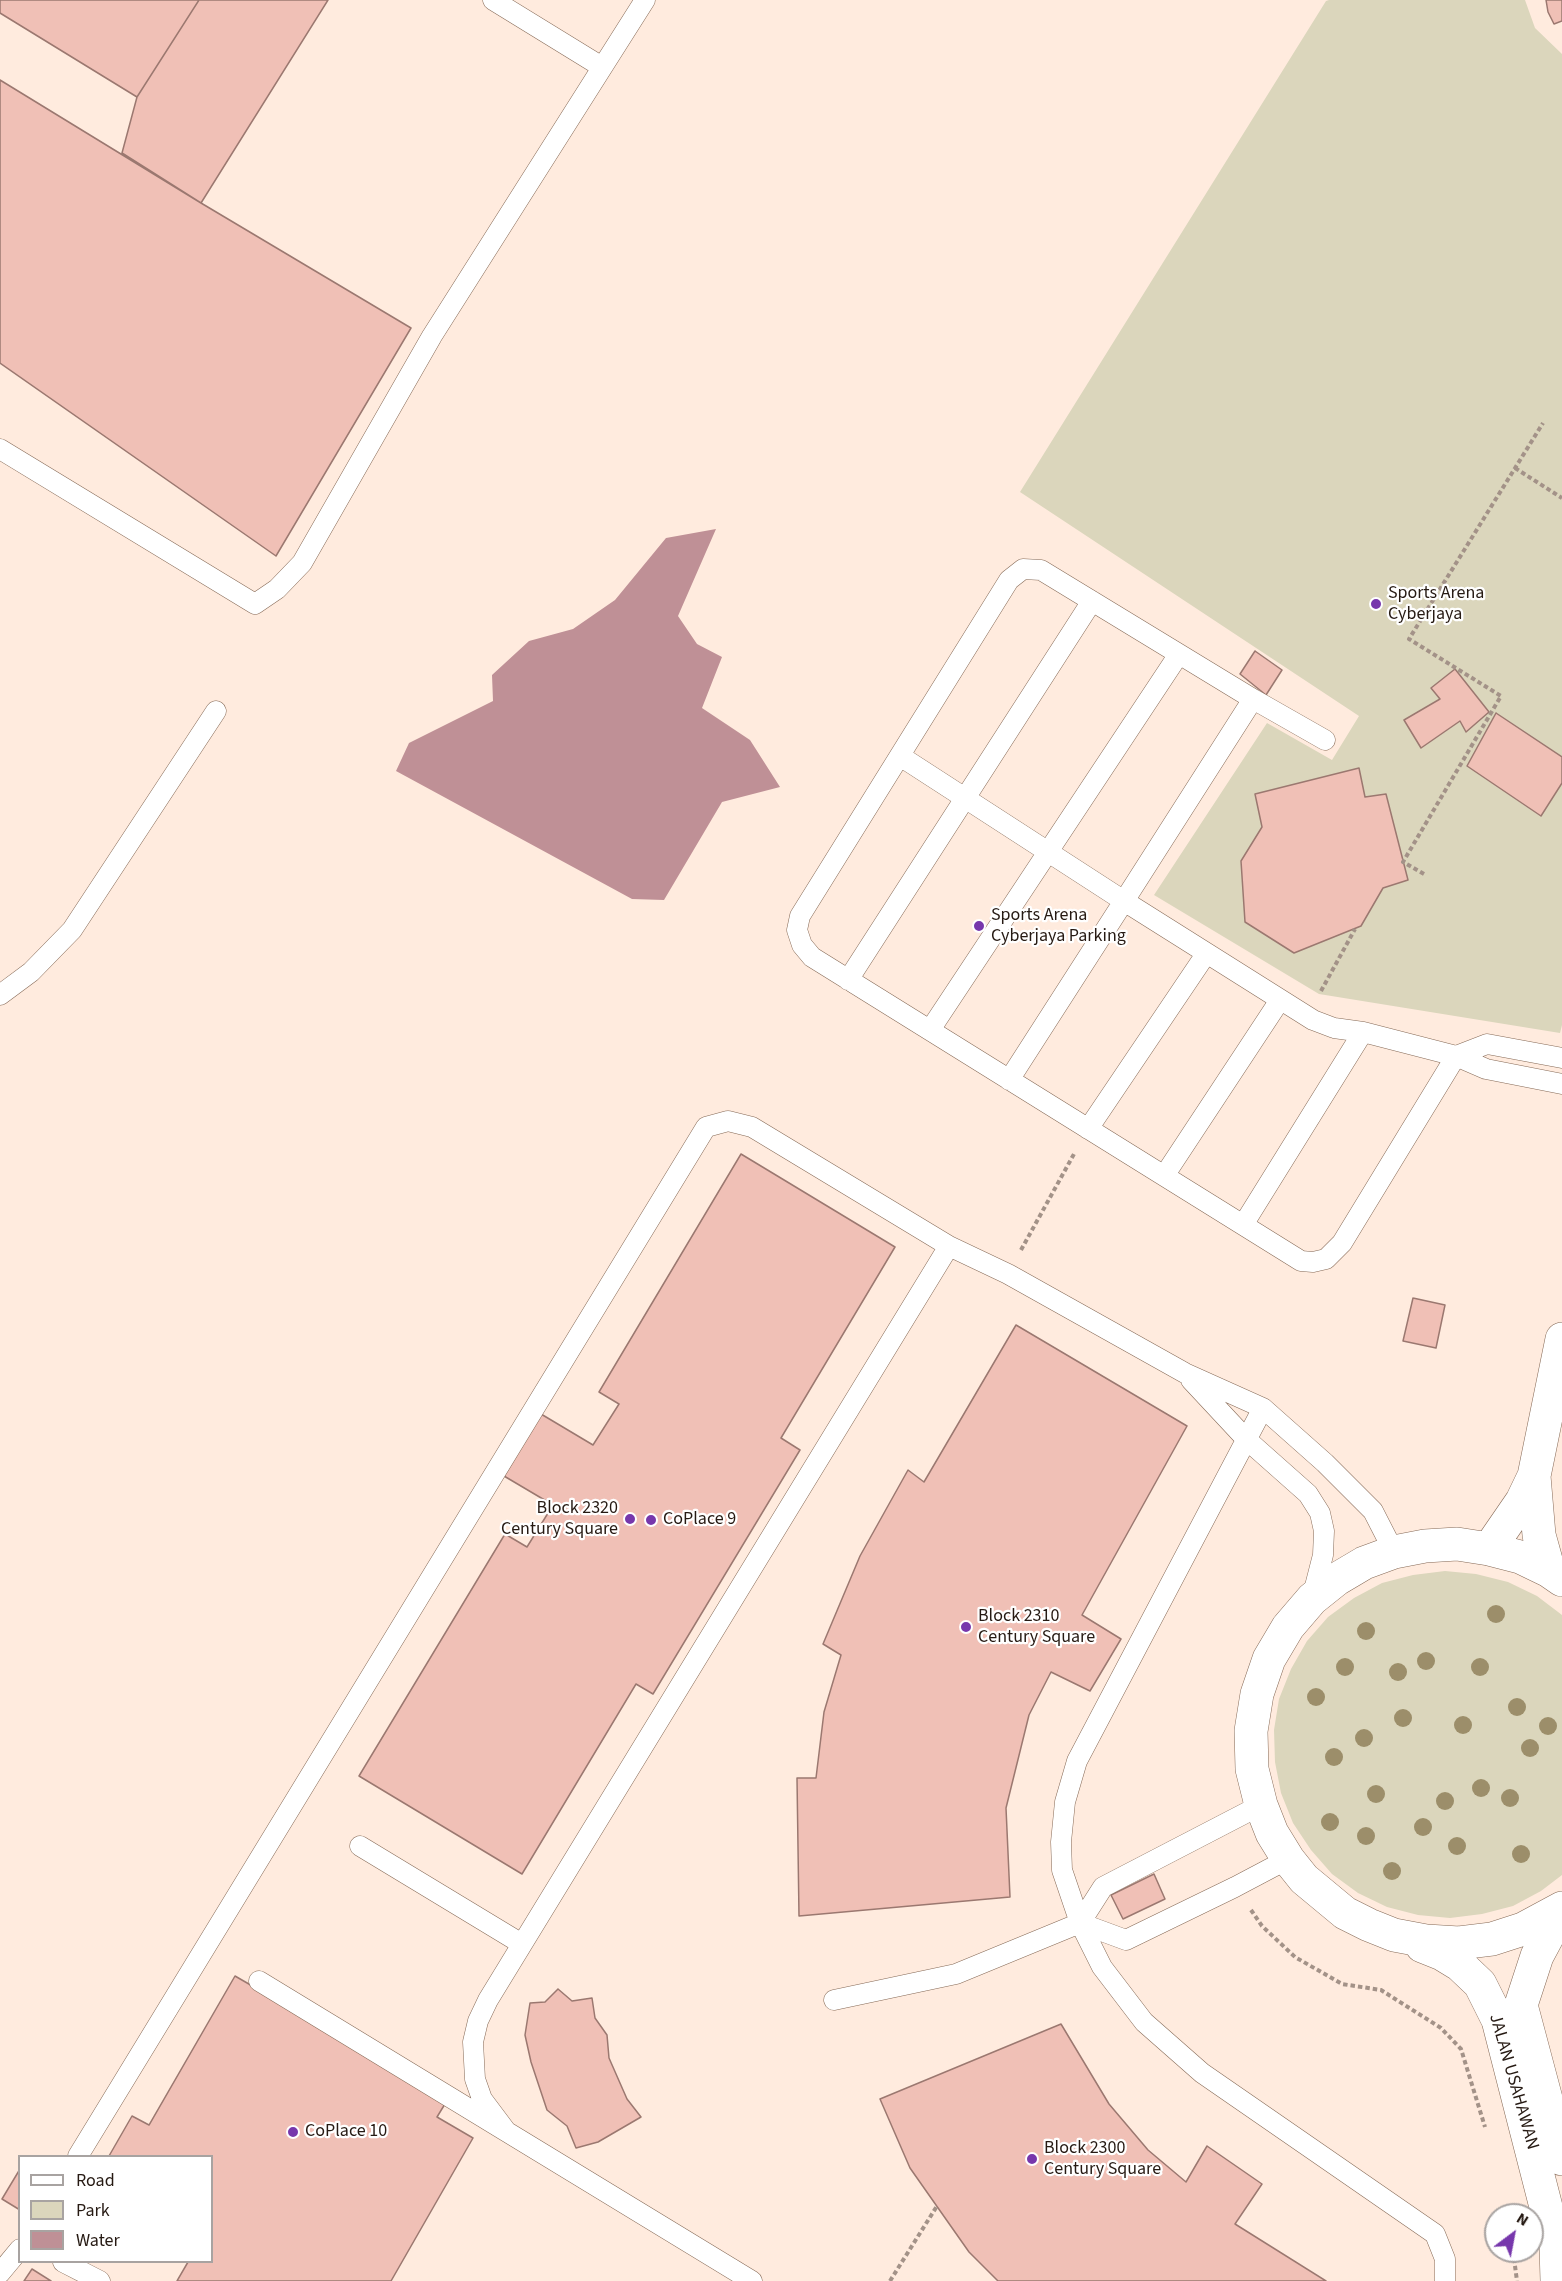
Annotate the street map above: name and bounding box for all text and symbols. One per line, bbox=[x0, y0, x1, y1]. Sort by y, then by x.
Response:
place label: Sports Arena Cyberjaya bbox=[1388, 583, 1484, 626]
marker: Sports Arena Cyberjaya bbox=[1369, 597, 1383, 611]
place label: Sports Arena Cyberjaya Parking bbox=[991, 905, 1126, 948]
marker: Sports Arena Cyberjaya Parking bbox=[972, 919, 986, 933]
place label: Block 2320 Century Square bbox=[501, 1498, 618, 1540]
place label: CoPlace 9 bbox=[663, 1509, 736, 1531]
marker: Block 2320 Century Square bbox=[623, 1512, 637, 1526]
marker: CoPlace 9 bbox=[644, 1513, 658, 1527]
place label: Block 2310 Century Square bbox=[978, 1606, 1095, 1648]
marker: Block 2310 Century Square bbox=[959, 1620, 973, 1634]
street label: JALAN USAHAWAN bbox=[1483, 2012, 1543, 2152]
place label: CoPlace 10 bbox=[305, 2121, 387, 2143]
marker: CoPlace 10 bbox=[286, 2125, 300, 2139]
place label: Block 2300 Century Square bbox=[1044, 2138, 1161, 2180]
marker: Block 2300 Century Square bbox=[1025, 2152, 1039, 2166]
legend bbox=[18, 2155, 213, 2263]
text: Road bbox=[76, 2168, 115, 2193]
text: Park bbox=[76, 2198, 110, 2223]
north arrow bbox=[1484, 2203, 1544, 2263]
text: N bbox=[1512, 2207, 1533, 2232]
text: Water bbox=[76, 2228, 120, 2253]

